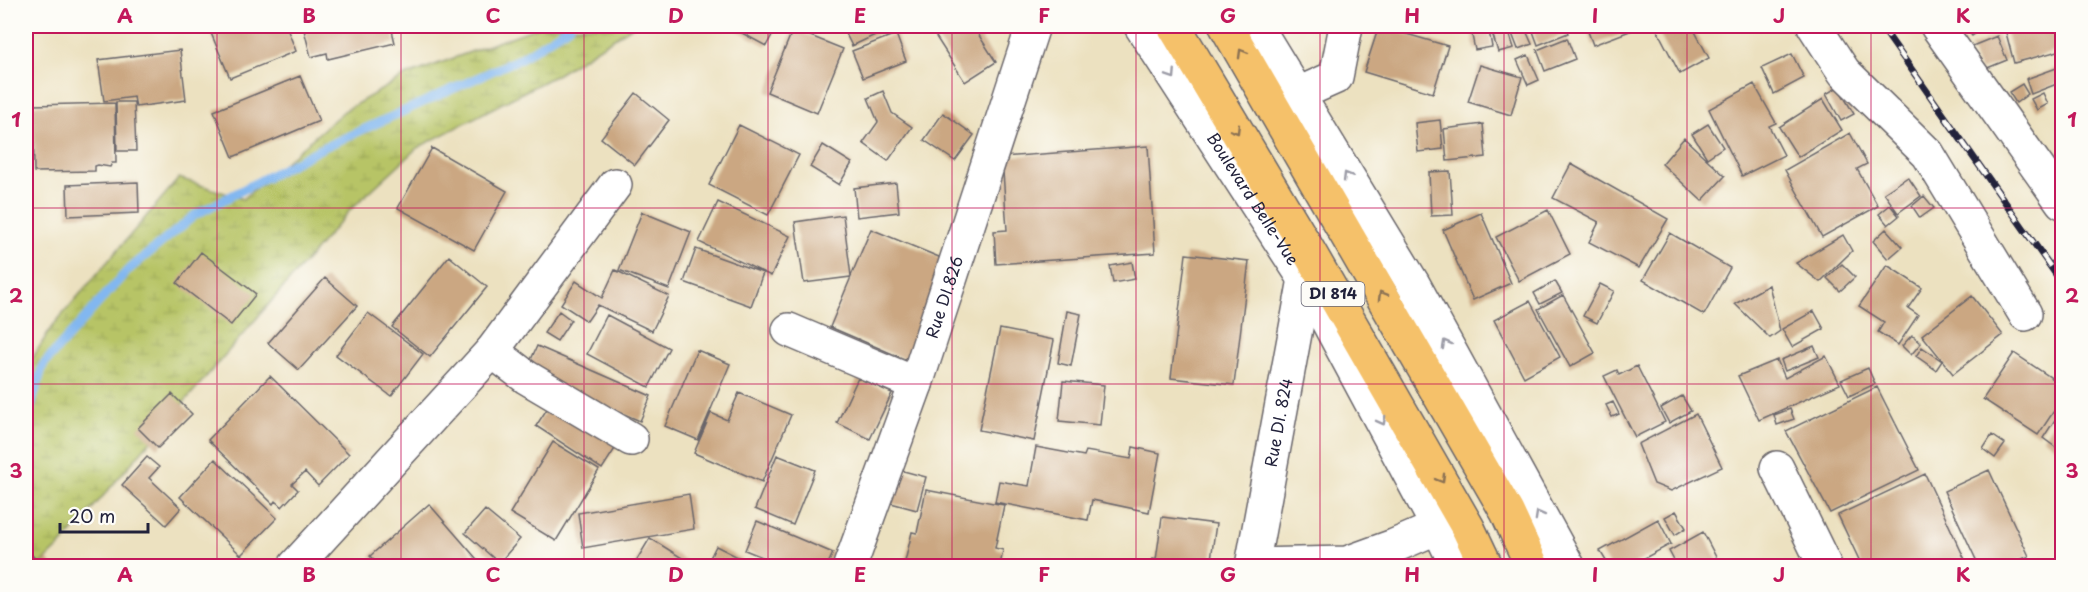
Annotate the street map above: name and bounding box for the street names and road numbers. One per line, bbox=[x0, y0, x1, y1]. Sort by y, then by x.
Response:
street label: Boulevard Belle-Vue bbox=[1202, 127, 1306, 269]
street label: Rue DI.826 bbox=[919, 252, 968, 341]
road number: DI 814 bbox=[1302, 282, 1364, 306]
street label: Rue DI. 824 bbox=[1258, 376, 1297, 469]

